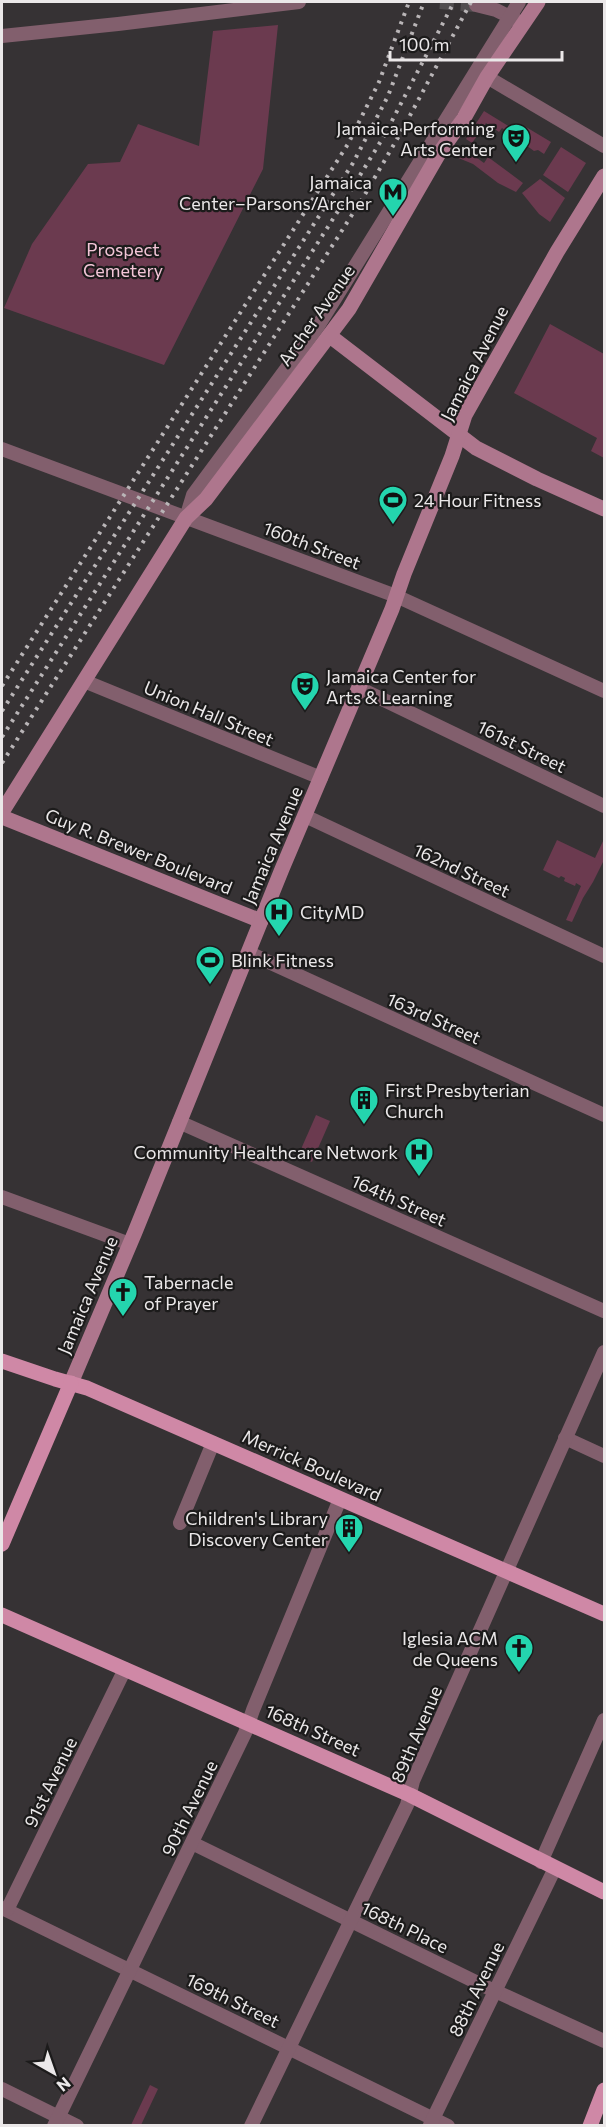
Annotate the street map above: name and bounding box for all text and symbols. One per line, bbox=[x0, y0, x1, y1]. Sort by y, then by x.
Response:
scale bar bbox=[390, 24, 562, 62]
text: 100 m bbox=[399, 33, 449, 55]
place label: Jamaica Performing Arts Center bbox=[336, 117, 495, 160]
theatre icon: Jamaica Performing Arts Center bbox=[500, 122, 532, 164]
place label: Jamaica Center–Parsons/Archer bbox=[179, 171, 372, 214]
metro station icon: Jamaica Center–Parsons/Archer bbox=[377, 176, 409, 218]
park label: Prospect Cemetery bbox=[83, 238, 163, 281]
street label: Archer Avenue bbox=[273, 260, 359, 370]
street label: Jamaica Avenue bbox=[436, 302, 512, 424]
sports icon: 24 Hour Fitness bbox=[377, 484, 409, 526]
place label: 24 Hour Fitness bbox=[414, 489, 541, 511]
street label: 160th Street bbox=[260, 516, 364, 574]
place label: Jamaica Center for Arts & Learning bbox=[326, 665, 476, 708]
theatre icon: Jamaica Center for Arts & Learning bbox=[289, 670, 321, 712]
street label: Union Hall Street bbox=[141, 676, 277, 750]
street label: 161st Street bbox=[474, 715, 570, 777]
street label: Jamaica Avenue bbox=[237, 783, 307, 907]
street label: Guy R. Brewer Boulevard bbox=[42, 803, 236, 899]
street label: 162nd Street bbox=[410, 838, 514, 902]
hospital icon: CityMD bbox=[263, 896, 295, 938]
place label: CityMD bbox=[300, 901, 364, 923]
sports icon: Blink Fitness bbox=[194, 944, 226, 986]
place label: Blink Fitness bbox=[231, 949, 334, 971]
street label: 163rd Street bbox=[384, 988, 484, 1048]
place label: First Presbyterian Church bbox=[385, 1079, 530, 1122]
building icon: First Presbyterian Church bbox=[348, 1084, 380, 1126]
hospital icon: Community Healthcare Network bbox=[403, 1136, 435, 1178]
place label: Community Healthcare Network bbox=[133, 1141, 398, 1163]
street label: 164th Street bbox=[348, 1169, 450, 1231]
street label: Jamaica Avenue bbox=[52, 1233, 122, 1357]
place label: Tabernacle of Prayer bbox=[144, 1271, 233, 1314]
church icon: Tabernacle of Prayer bbox=[107, 1276, 139, 1318]
street label: Merrick Boulevard bbox=[239, 1424, 385, 1506]
place label: Children's Library Discovery Center bbox=[185, 1507, 328, 1550]
building icon: Children's Library Discovery Center bbox=[333, 1512, 365, 1554]
place label: Iglesia ACM de Queens bbox=[402, 1627, 498, 1670]
church icon: Iglesia ACM de Queens bbox=[503, 1632, 535, 1674]
street label: 89th Avenue bbox=[386, 1682, 446, 1786]
street label: 168th Street bbox=[262, 1699, 364, 1761]
street label: 91st Avenue bbox=[19, 1733, 81, 1831]
street label: 90th Avenue bbox=[156, 1757, 222, 1859]
street label: 168th Place bbox=[358, 1896, 452, 1958]
street label: 88th Avenue bbox=[444, 1938, 508, 2040]
street label: 169th Street bbox=[183, 1968, 283, 2032]
north arrow bbox=[24, 2043, 84, 2103]
text: N bbox=[53, 2074, 75, 2096]

